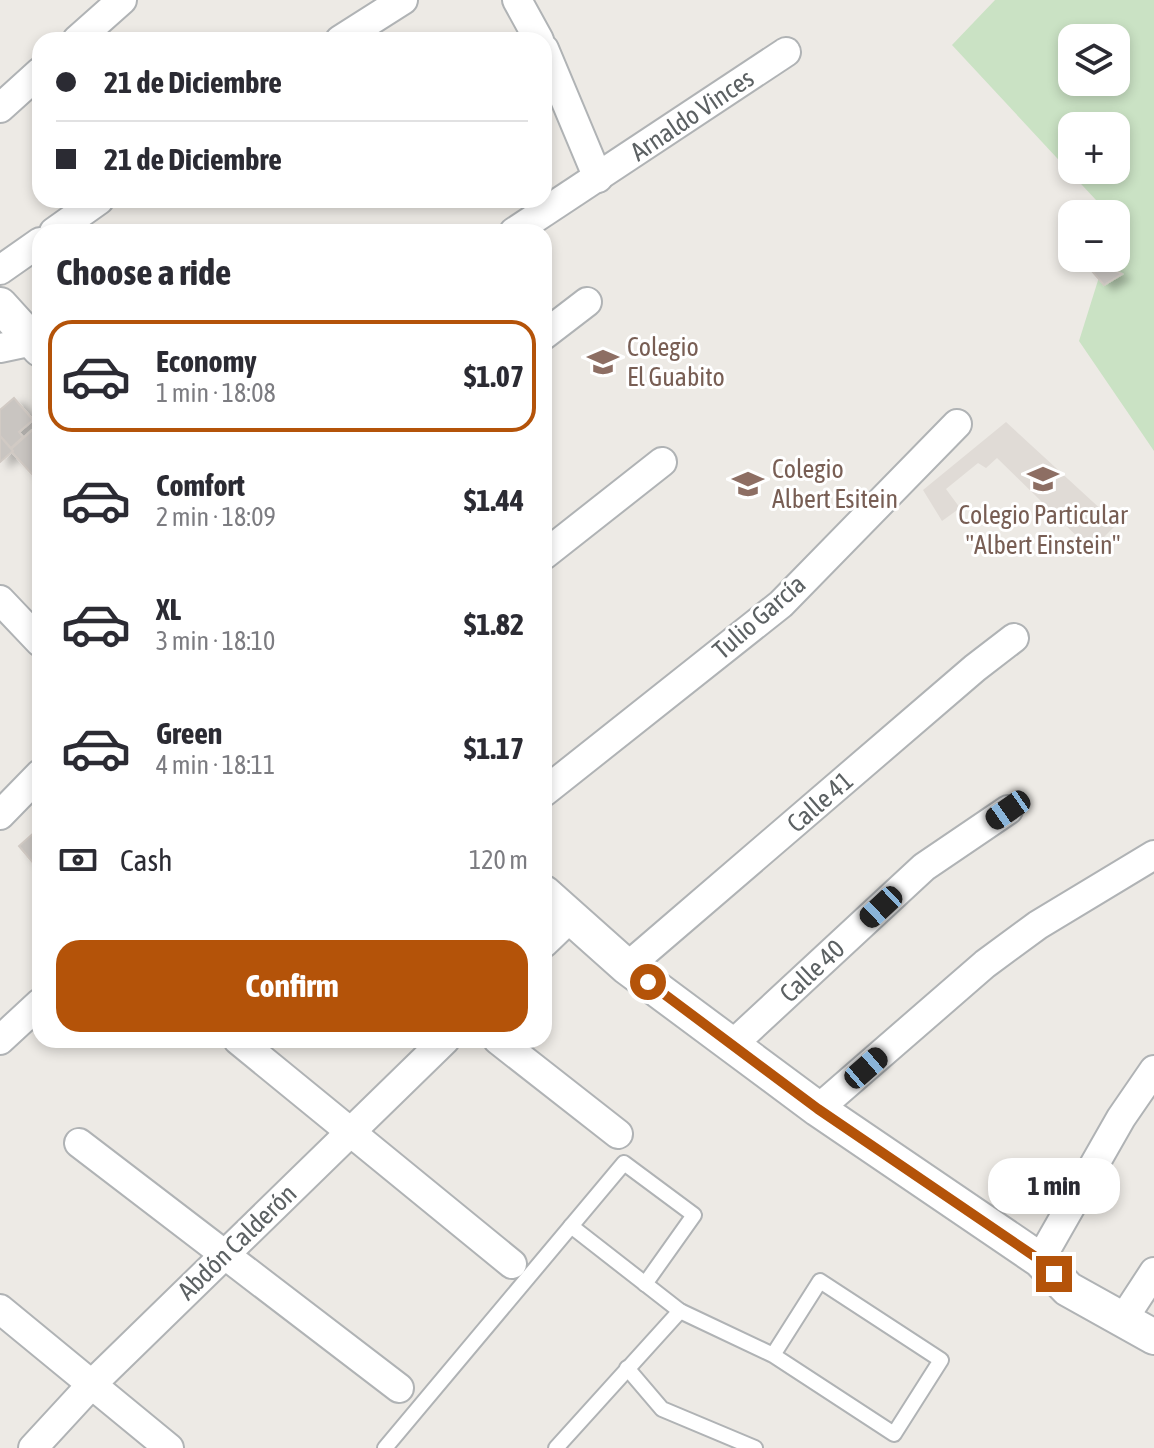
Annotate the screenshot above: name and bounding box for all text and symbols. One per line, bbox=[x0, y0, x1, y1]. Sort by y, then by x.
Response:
map controls bbox=[1058, 24, 1130, 272]
button: layers bbox=[1058, 24, 1130, 96]
street label: Arnaldo Vinces bbox=[625, 63, 759, 167]
text: 21 de Diciembre bbox=[104, 65, 282, 99]
button: + bbox=[1058, 112, 1130, 184]
text: 21 de Diciembre bbox=[104, 142, 282, 176]
button: − bbox=[1058, 200, 1130, 272]
text: Choose a ride bbox=[56, 251, 231, 293]
place label: Colegio El Guabito bbox=[627, 332, 725, 392]
icon: car bbox=[60, 340, 132, 412]
text: Economy bbox=[156, 344, 257, 378]
school or university icon: Colegio El Guabito bbox=[586, 345, 620, 379]
text: $1.07 bbox=[464, 359, 524, 393]
text: 1 min · 18:08 bbox=[156, 378, 276, 408]
place label: Colegio Albert Esitein bbox=[772, 454, 898, 514]
school or university icon: Colegio Particular "Albert Einstein" bbox=[1026, 462, 1060, 496]
icon: car bbox=[60, 464, 132, 536]
school or university icon: Colegio Albert Esitein bbox=[731, 467, 765, 501]
text: Comfort bbox=[156, 468, 245, 502]
text: $1.44 bbox=[464, 483, 524, 517]
place label: Colegio Particular "Albert Einstein" bbox=[958, 500, 1128, 560]
text: 2 min · 18:09 bbox=[156, 502, 276, 532]
street label: Tulio García bbox=[707, 569, 811, 665]
icon: car bbox=[60, 588, 132, 660]
text: XL bbox=[156, 592, 181, 626]
text: $1.82 bbox=[464, 607, 524, 641]
text: 3 min · 18:10 bbox=[156, 626, 275, 656]
icon: car bbox=[60, 712, 132, 784]
text: Green bbox=[156, 716, 222, 750]
text: $1.17 bbox=[464, 731, 524, 765]
text: 4 min · 18:11 bbox=[156, 750, 275, 780]
street label: Calle 41 bbox=[781, 765, 859, 839]
car bbox=[981, 786, 1035, 834]
icon: cash bbox=[56, 838, 100, 882]
text: Cash bbox=[120, 843, 173, 877]
text: 120 m bbox=[469, 845, 528, 875]
car bbox=[855, 882, 907, 932]
street label: Calle 40 bbox=[774, 934, 850, 1008]
button: Confirm bbox=[56, 940, 528, 1032]
route start bbox=[630, 964, 666, 1000]
car bbox=[840, 1043, 892, 1093]
callout: 1 min bbox=[988, 1158, 1120, 1214]
text: 1 min bbox=[1027, 1171, 1081, 1201]
street label: Abdón Calderón bbox=[172, 1178, 302, 1306]
route end bbox=[1036, 1256, 1072, 1292]

